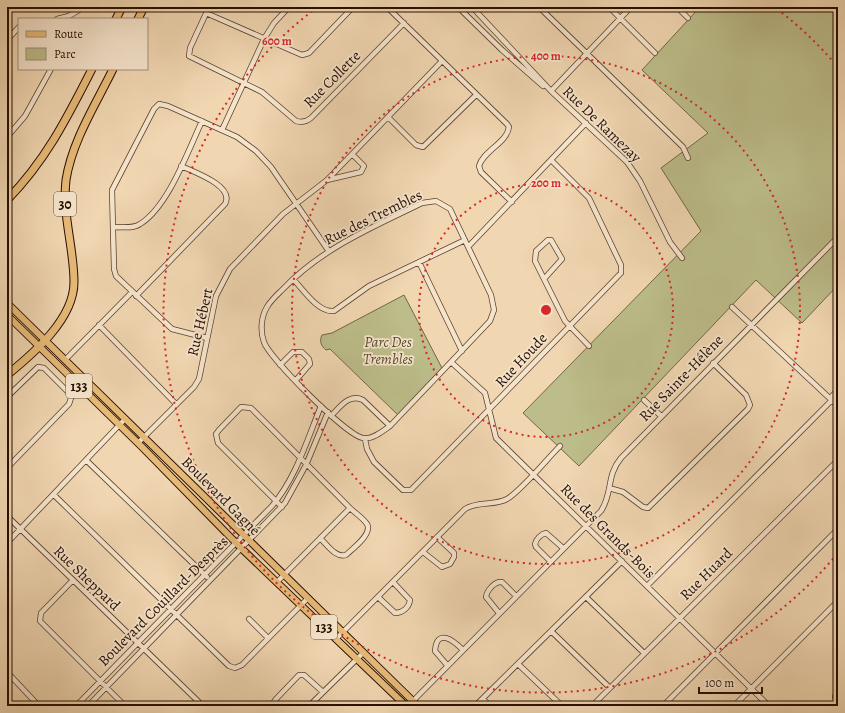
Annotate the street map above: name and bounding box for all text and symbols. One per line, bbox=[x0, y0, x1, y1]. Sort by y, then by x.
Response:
legend bbox=[18, 18, 148, 70]
text: Route bbox=[54, 26, 83, 42]
text: 600 m bbox=[262, 33, 292, 49]
text: Parc bbox=[54, 46, 76, 62]
street label: Rue Collette bbox=[299, 46, 365, 112]
text: 400 m bbox=[531, 48, 561, 64]
street label: Rue De Ramezay bbox=[558, 81, 646, 167]
text: 200 m bbox=[531, 175, 561, 191]
street label: Rue des Trembles bbox=[321, 185, 425, 249]
road number: 30 bbox=[54, 192, 76, 216]
street label: Rue Hébert bbox=[182, 286, 218, 358]
centre of rings bbox=[539, 303, 553, 317]
street label: Rue Houde bbox=[491, 328, 552, 392]
street label: Rue Sainte-Hélène bbox=[634, 330, 728, 426]
park label: Parc Des Trembles bbox=[363, 332, 413, 369]
road number: 133 bbox=[66, 374, 92, 398]
street label: Boulevard Gagné bbox=[177, 452, 265, 540]
street label: Rue des Grands-Bois bbox=[556, 479, 660, 583]
street label: Boulevard Couillard-Desprès bbox=[94, 532, 232, 670]
street label: Rue Sheppard bbox=[49, 541, 125, 616]
street label: Rue Huard bbox=[675, 543, 737, 605]
road number: 133 bbox=[311, 615, 337, 639]
scale bar bbox=[699, 669, 762, 695]
text: 100 m bbox=[705, 675, 734, 691]

